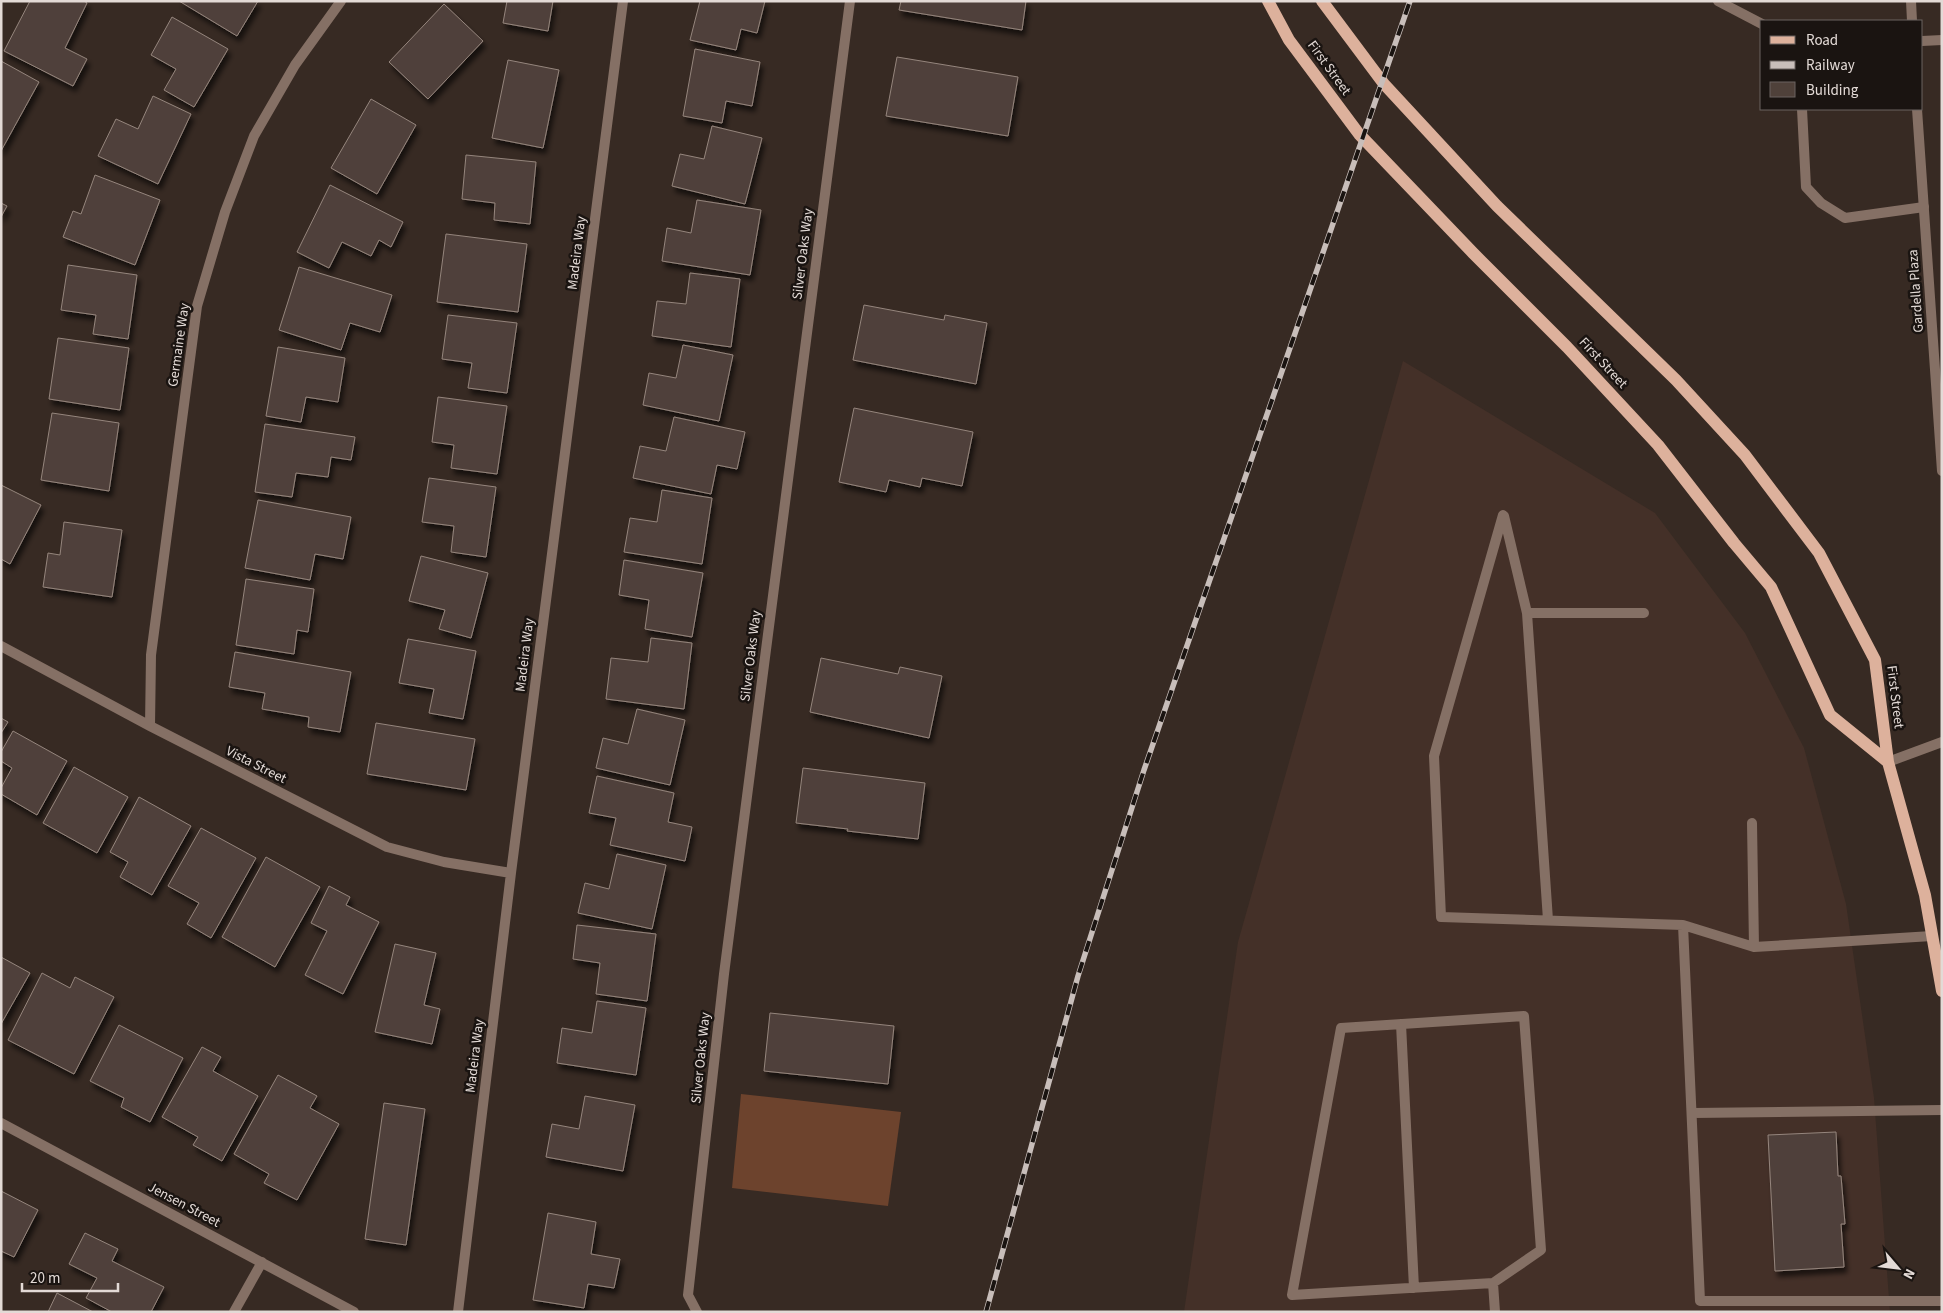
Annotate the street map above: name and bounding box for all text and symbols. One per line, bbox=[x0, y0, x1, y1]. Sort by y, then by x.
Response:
legend bbox=[1760, 20, 1923, 110]
text: Road bbox=[1806, 30, 1838, 51]
street label: First Street bbox=[1302, 36, 1356, 100]
text: Railway bbox=[1806, 55, 1855, 76]
text: Building bbox=[1806, 80, 1859, 101]
street label: Silver Oaks Way bbox=[787, 207, 819, 301]
street label: Madeira Way bbox=[563, 215, 591, 291]
street label: Gardella Plaza bbox=[1903, 249, 1929, 333]
street label: Germaine Way bbox=[163, 301, 195, 388]
street label: First Street bbox=[1574, 333, 1632, 393]
street label: Silver Oaks Way bbox=[735, 609, 767, 703]
street label: Madeira Way bbox=[511, 617, 539, 693]
street label: First Street bbox=[1881, 664, 1909, 730]
street label: Vista Street bbox=[222, 741, 290, 789]
street label: Silver Oaks Way bbox=[686, 1011, 716, 1105]
street label: Madeira Way bbox=[461, 1018, 489, 1094]
street label: Jensen Street bbox=[144, 1177, 224, 1233]
north arrow bbox=[1873, 1243, 1923, 1293]
scale bar bbox=[22, 1260, 119, 1292]
text: N bbox=[1898, 1265, 1920, 1282]
text: 20 m bbox=[30, 1268, 60, 1289]

